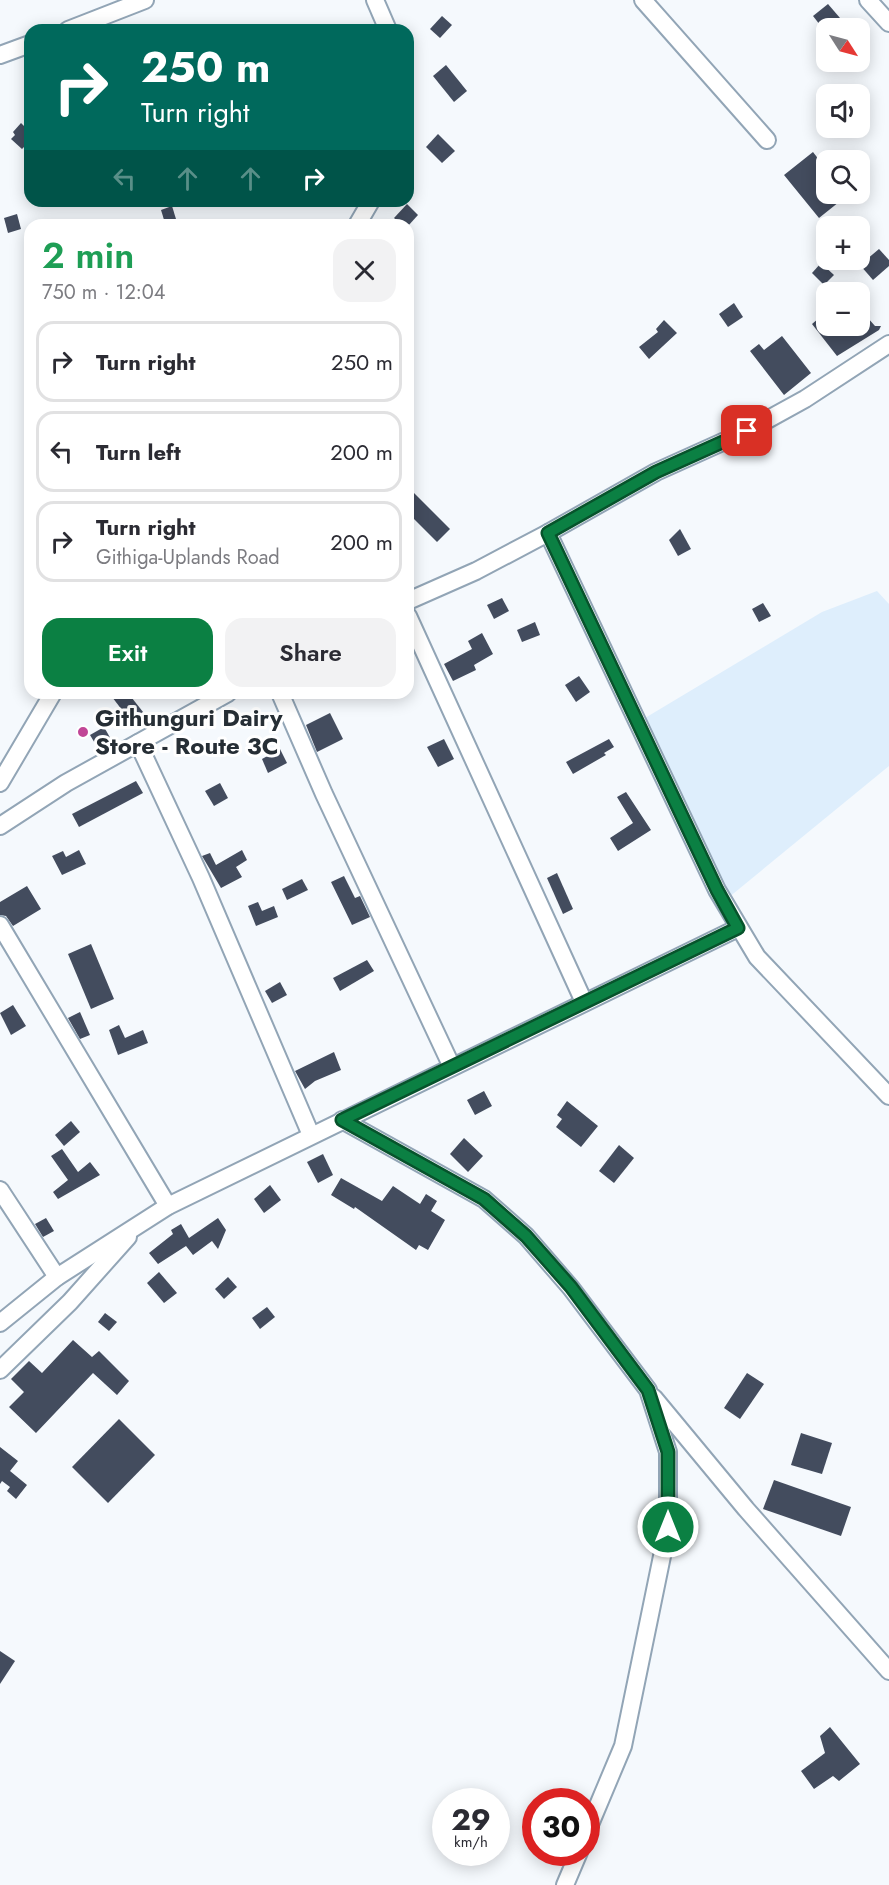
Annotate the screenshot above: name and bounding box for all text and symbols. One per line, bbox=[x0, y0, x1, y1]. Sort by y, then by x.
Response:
north arrow bbox=[816, 18, 870, 72]
map controls bbox=[816, 18, 870, 336]
text: 250 m bbox=[141, 37, 271, 98]
icon: right bbox=[42, 48, 120, 126]
button: sound bbox=[816, 84, 870, 138]
text: Turn right bbox=[141, 93, 249, 132]
button: search bbox=[816, 150, 870, 204]
icon: left bbox=[108, 162, 141, 195]
icon: ahead bbox=[171, 162, 204, 195]
icon: ahead bbox=[234, 162, 267, 195]
icon: right bbox=[297, 162, 330, 195]
button: + bbox=[816, 216, 870, 270]
text: 2 min bbox=[42, 229, 134, 281]
button: close bbox=[333, 239, 396, 302]
text: 750 m · 12:04 bbox=[42, 278, 165, 307]
button: − bbox=[816, 282, 870, 336]
icon: right bbox=[45, 345, 78, 378]
text: Turn right bbox=[96, 346, 196, 378]
text: 250 m bbox=[331, 346, 393, 378]
pin bbox=[721, 405, 772, 456]
icon: arrive bbox=[730, 414, 763, 447]
icon: left bbox=[45, 435, 78, 468]
text: Turn left bbox=[96, 436, 181, 468]
text: 200 m bbox=[330, 436, 393, 468]
text: Turn right bbox=[96, 511, 196, 543]
icon: right bbox=[45, 525, 78, 558]
text: 200 m bbox=[330, 526, 393, 558]
text: Githiga-Uplands Road bbox=[96, 543, 280, 572]
button: Exit bbox=[42, 618, 213, 687]
button: Share bbox=[225, 618, 396, 687]
place label: Githunguri Dairy Store - Route 3C bbox=[95, 700, 283, 763]
marker: Githunguri Dairy Store - Route 3C bbox=[76, 725, 90, 739]
position arrow bbox=[636, 1495, 700, 1559]
speed limit sign: 30 bbox=[522, 1788, 600, 1866]
text: 29 bbox=[451, 1798, 491, 1841]
text: km/h bbox=[454, 1831, 488, 1853]

